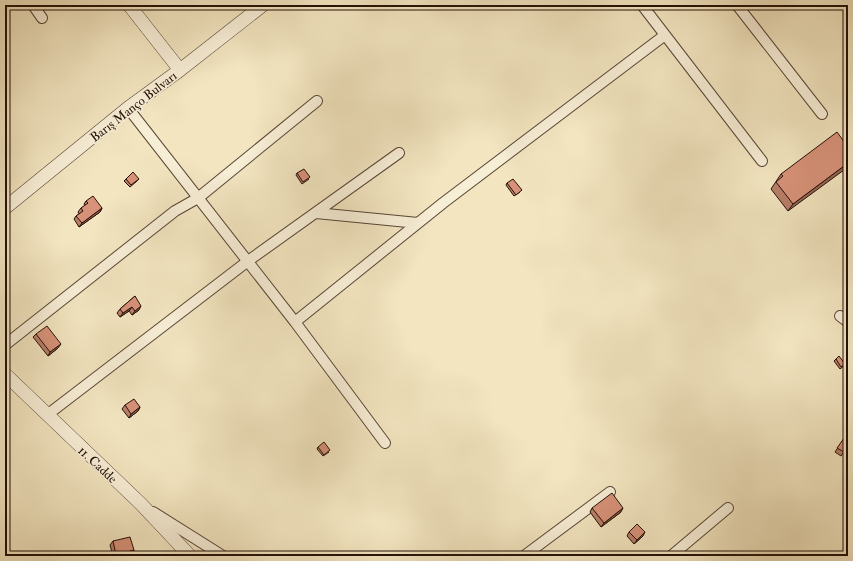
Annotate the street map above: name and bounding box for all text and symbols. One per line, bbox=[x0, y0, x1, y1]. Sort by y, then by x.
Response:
street label: Barış Manço Bulvarı bbox=[87, 68, 181, 146]
street label: 11. Cadde bbox=[74, 443, 121, 487]

